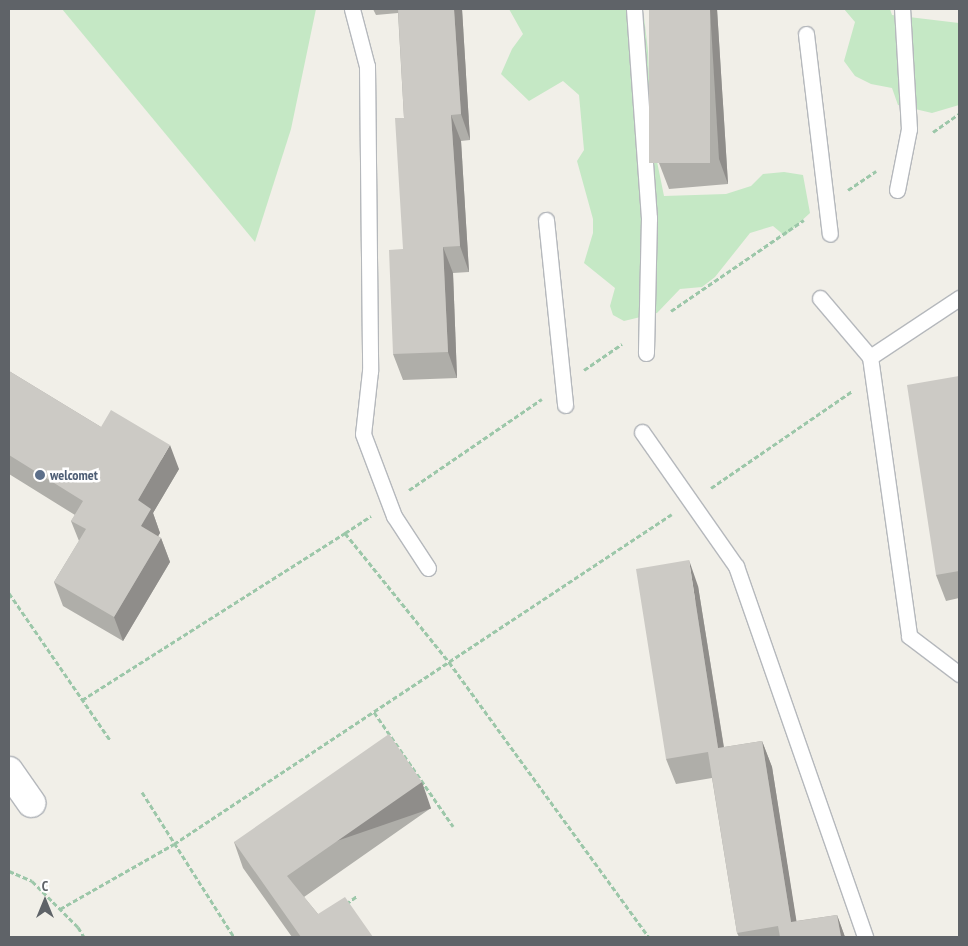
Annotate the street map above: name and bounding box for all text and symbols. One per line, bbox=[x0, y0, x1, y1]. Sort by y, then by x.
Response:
place label: welcomet bbox=[50, 467, 98, 483]
marker: welcomet bbox=[34, 469, 46, 481]
north arrow bbox=[20, 876, 70, 926]
text: С bbox=[42, 877, 48, 895]

